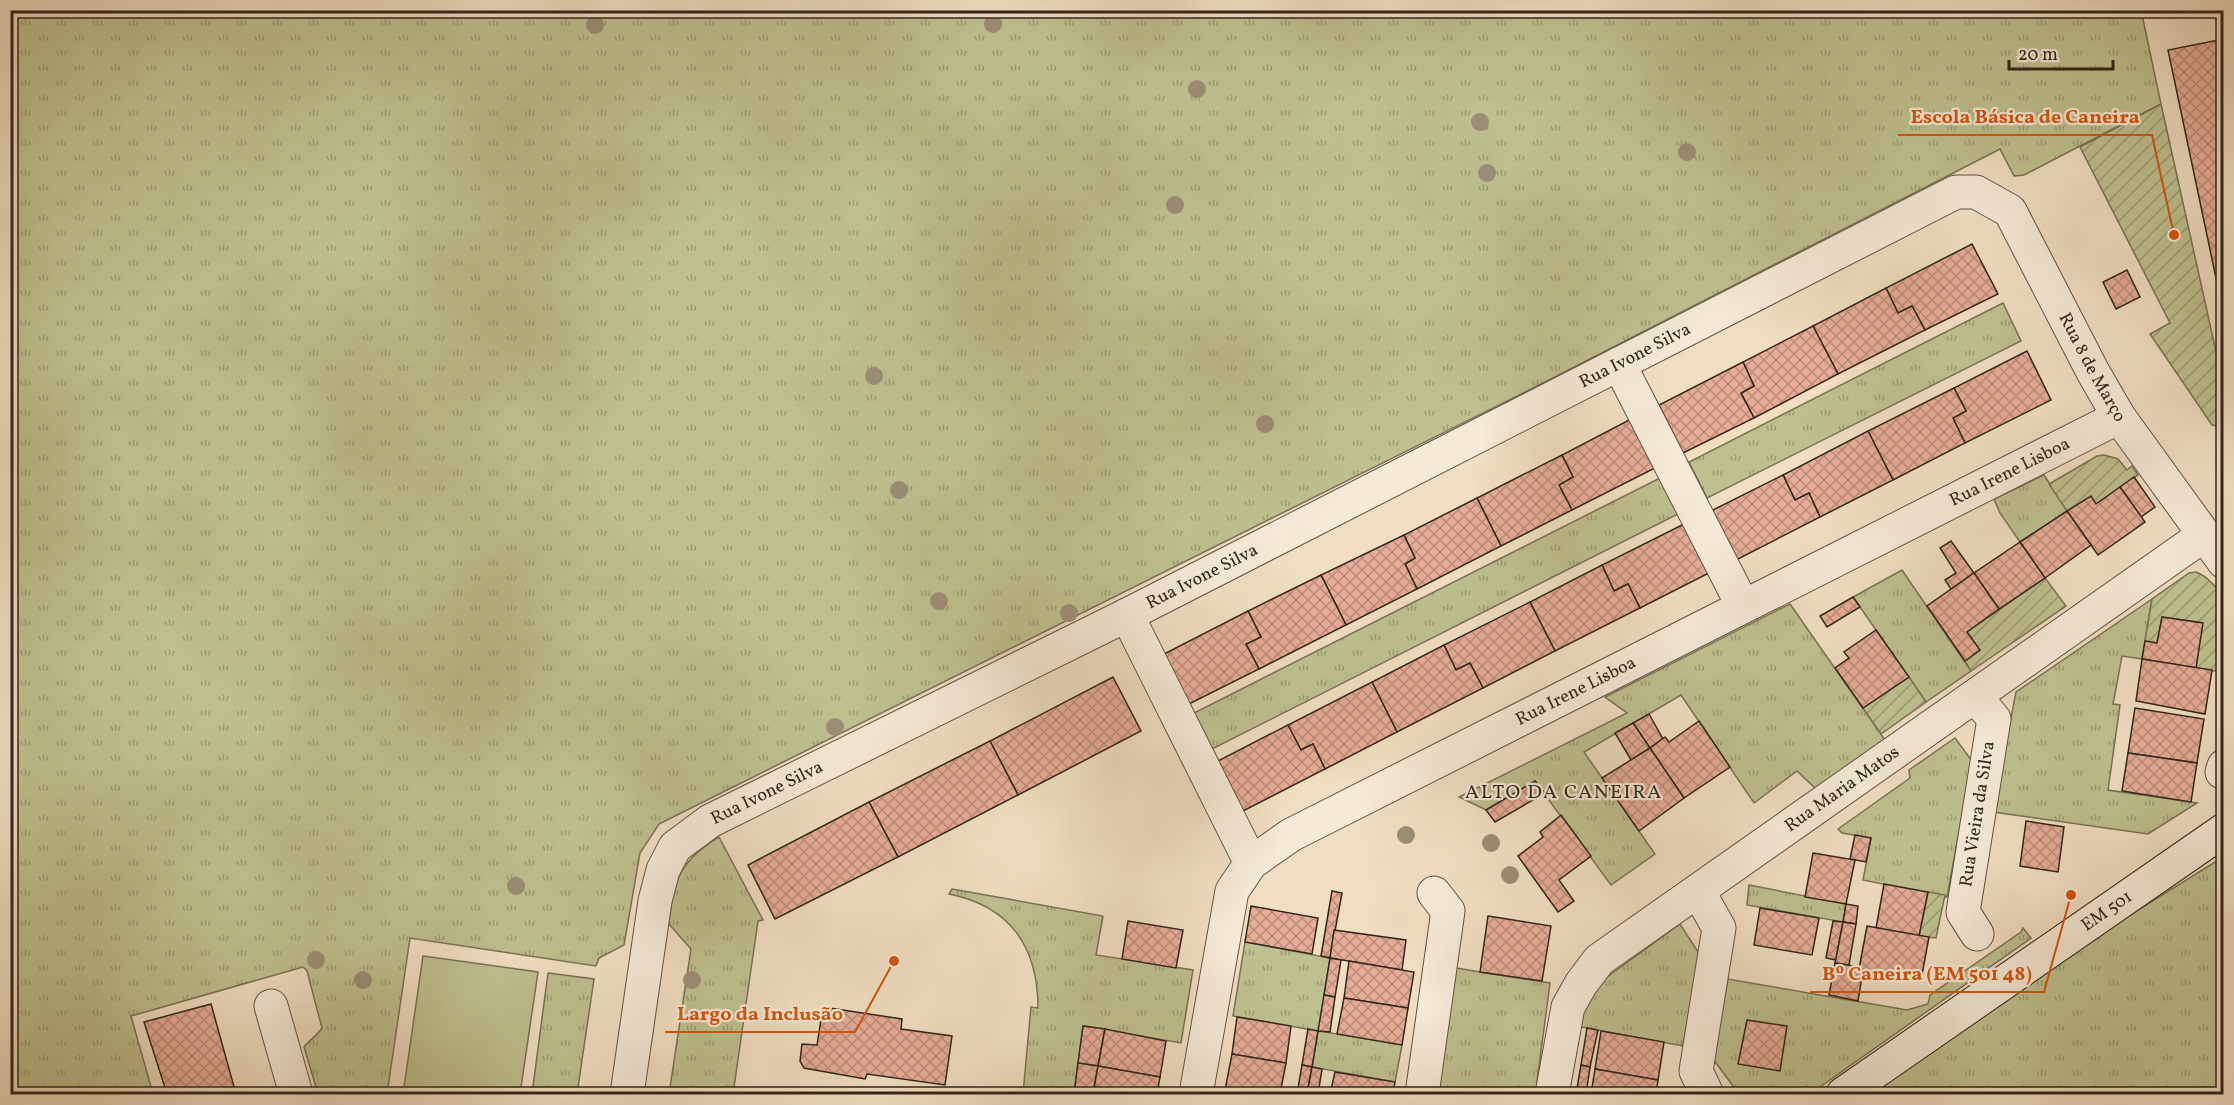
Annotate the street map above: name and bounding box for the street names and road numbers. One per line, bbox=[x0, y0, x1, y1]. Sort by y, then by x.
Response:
street label: Rua 8 de Março bbox=[2052, 309, 2132, 427]
street label: Rua Ivone Silva bbox=[1575, 317, 1695, 395]
street label: Rua Irene Lisboa bbox=[1945, 431, 2074, 513]
street label: Rua Ivone Silva bbox=[1142, 538, 1262, 616]
street label: Rua Irene Lisboa bbox=[1511, 650, 1641, 732]
street label: Rua Vieira da Silva bbox=[1954, 739, 2002, 889]
street label: Rua Maria Matos bbox=[1780, 740, 1905, 838]
street label: Rua Ivone Silva bbox=[706, 755, 827, 831]
street label: EM 501 bbox=[2076, 885, 2138, 938]

